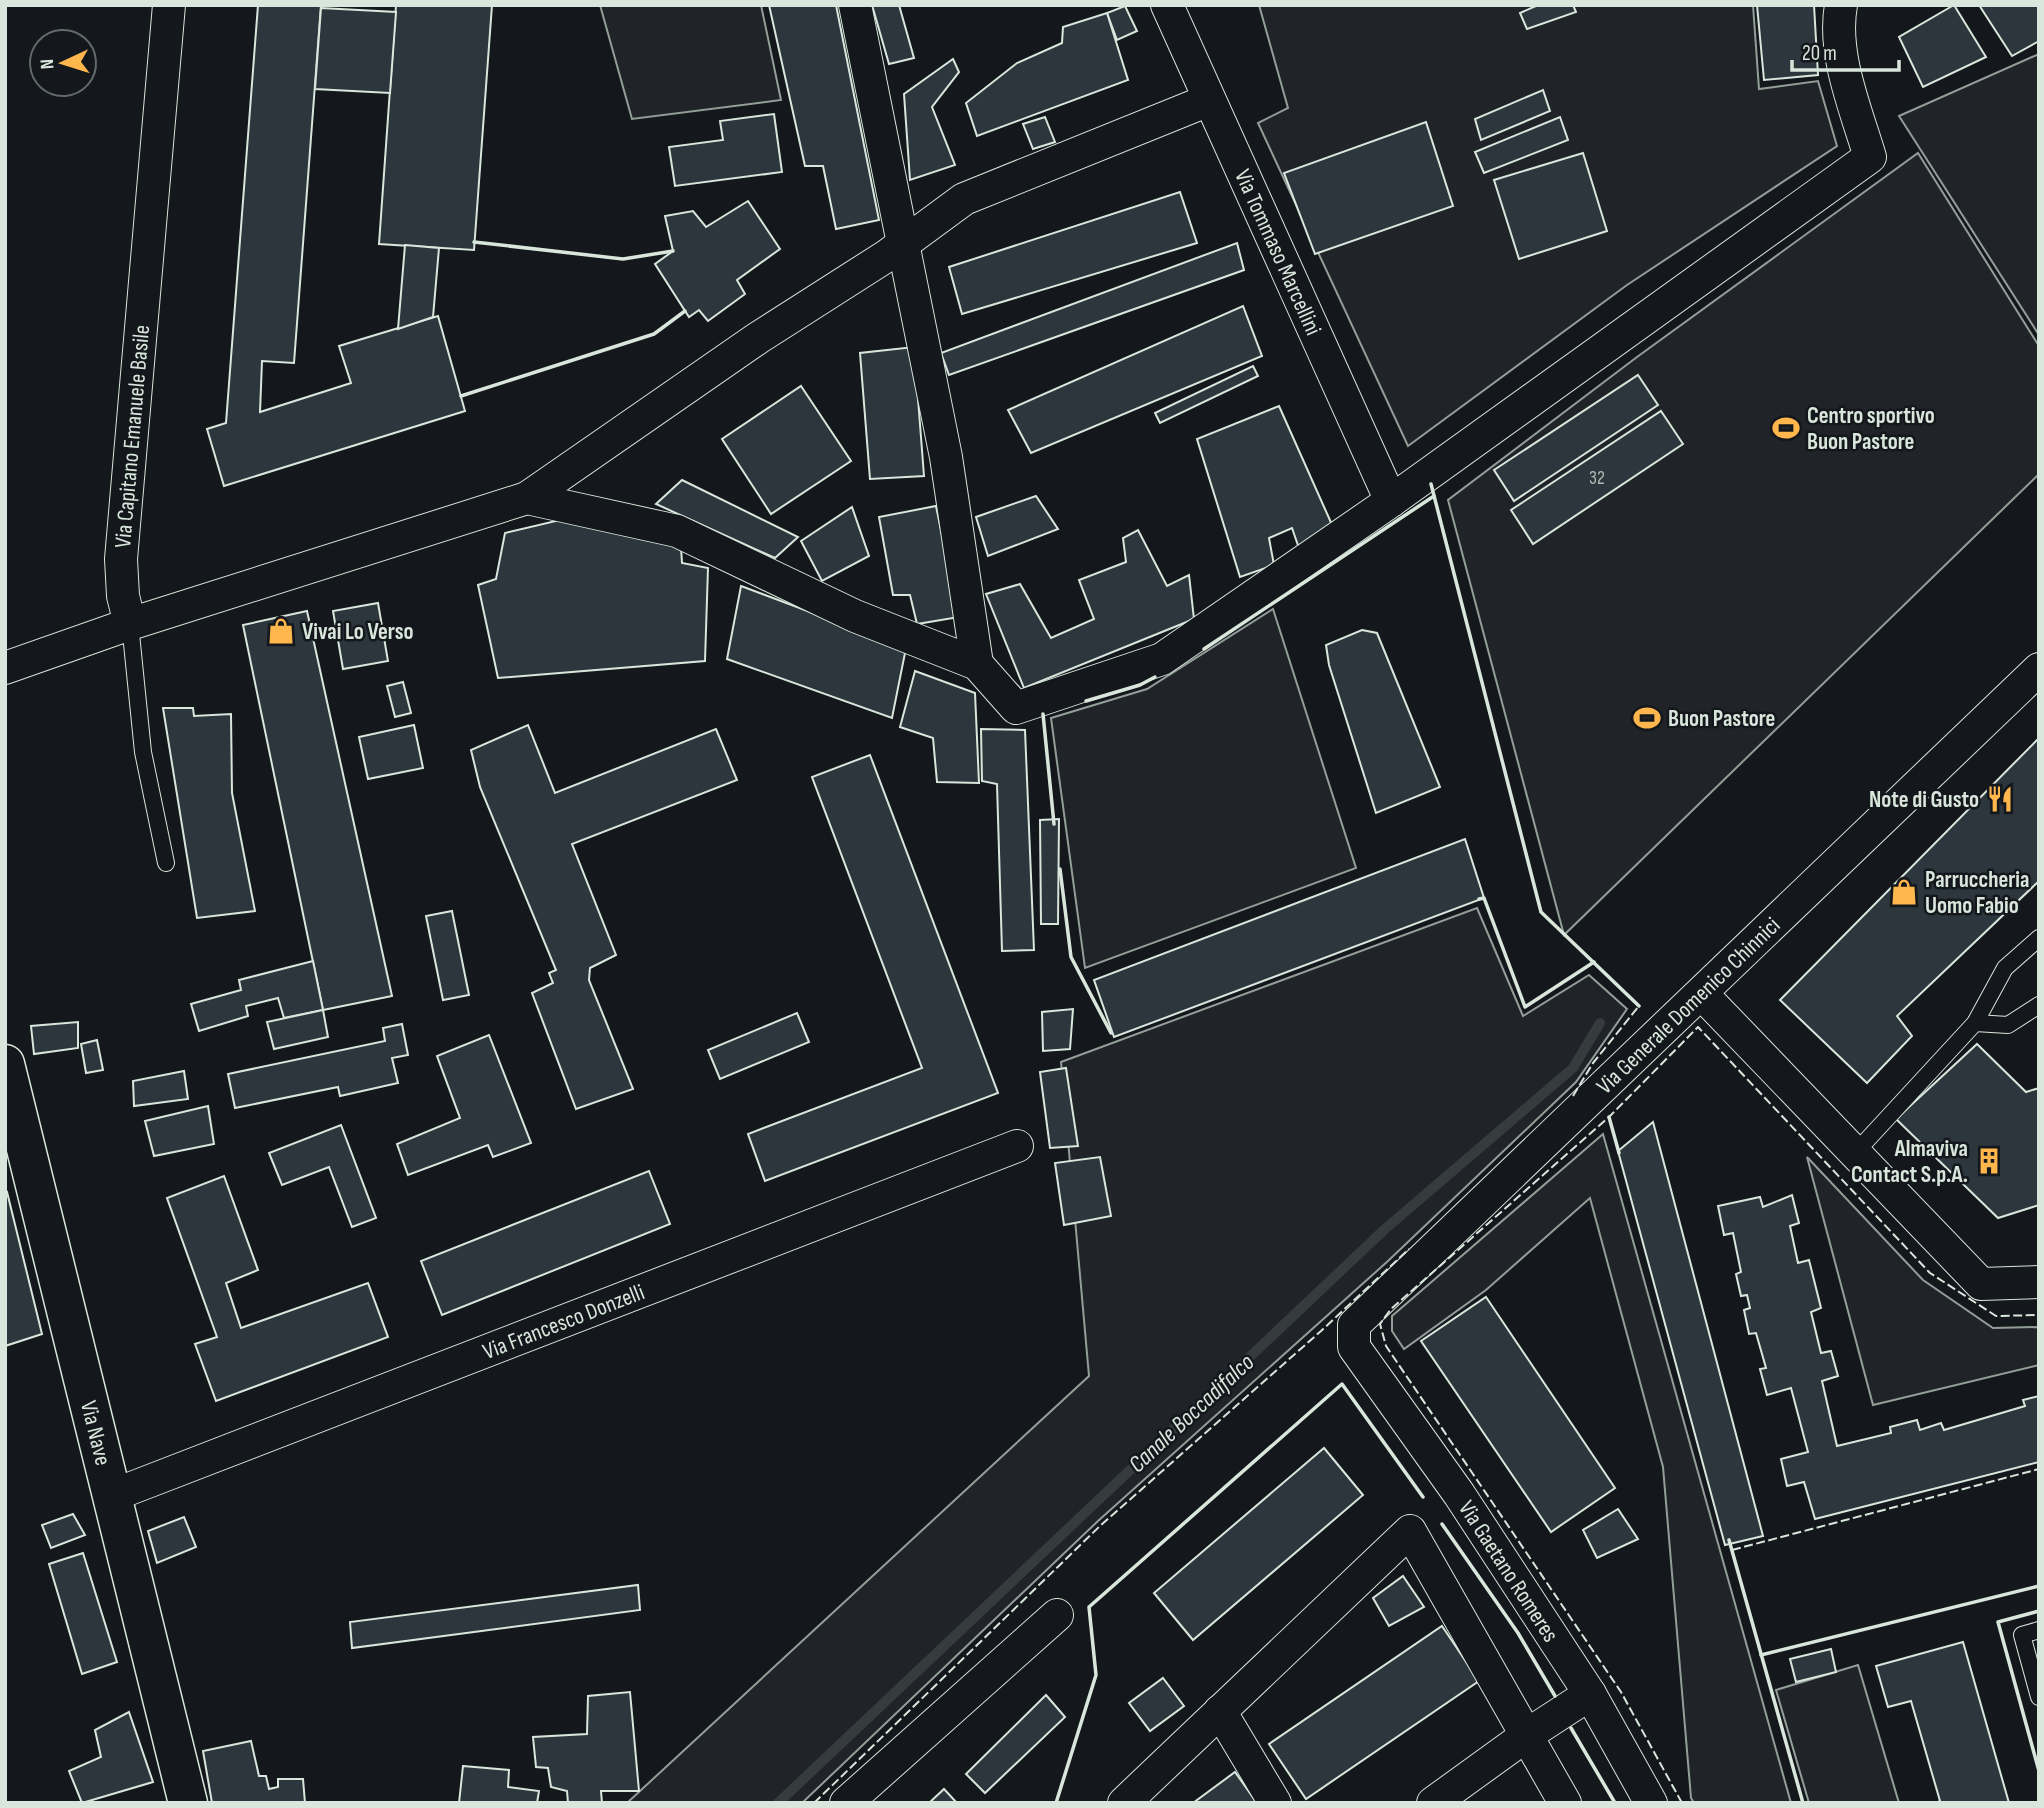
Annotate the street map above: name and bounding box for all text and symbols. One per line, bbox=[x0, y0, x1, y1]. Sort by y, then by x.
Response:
north arrow bbox=[28, 28, 98, 98]
scale bar bbox=[1792, 28, 1899, 72]
text: 20 m bbox=[1802, 41, 1837, 66]
text: N bbox=[36, 58, 59, 70]
street label: Via Tommaso Marcellini bbox=[1228, 165, 1327, 340]
street label: Via Capitano Emanuele Basile bbox=[109, 324, 156, 549]
place label: Centro sportivo Buon Pastore bbox=[1807, 402, 1935, 456]
sports icon: Centro sportivo Buon Pastore bbox=[1771, 413, 1801, 443]
house number: 32 bbox=[1589, 467, 1605, 490]
shop icon: Vivai Lo Verso bbox=[266, 616, 296, 646]
place label: Vivai Lo Verso bbox=[302, 618, 414, 646]
sports icon: Buon Pastore bbox=[1632, 703, 1662, 733]
place label: Buon Pastore bbox=[1668, 705, 1775, 733]
restaurant icon: Note di Gusto bbox=[1985, 784, 2015, 814]
place label: Note di Gusto bbox=[1869, 786, 1979, 814]
place label: Parruccheria Uomo Fabio bbox=[1925, 866, 2029, 920]
shop icon: Parruccheria Uomo Fabio bbox=[1889, 877, 1919, 907]
street label: Via Generale Domenico Chinnici bbox=[1591, 912, 1786, 1100]
place label: Almaviva Contact S.p.A. bbox=[1851, 1135, 1968, 1189]
building icon: Almaviva Contact S.p.A. bbox=[1974, 1146, 2004, 1176]
street label: Via Francesco Donzelli bbox=[479, 1278, 649, 1366]
water label: Canale Boccadifalco bbox=[1123, 1348, 1260, 1479]
street label: Via Nave bbox=[74, 1398, 117, 1468]
street label: Via Gaetano Romeres bbox=[1452, 1496, 1564, 1648]

